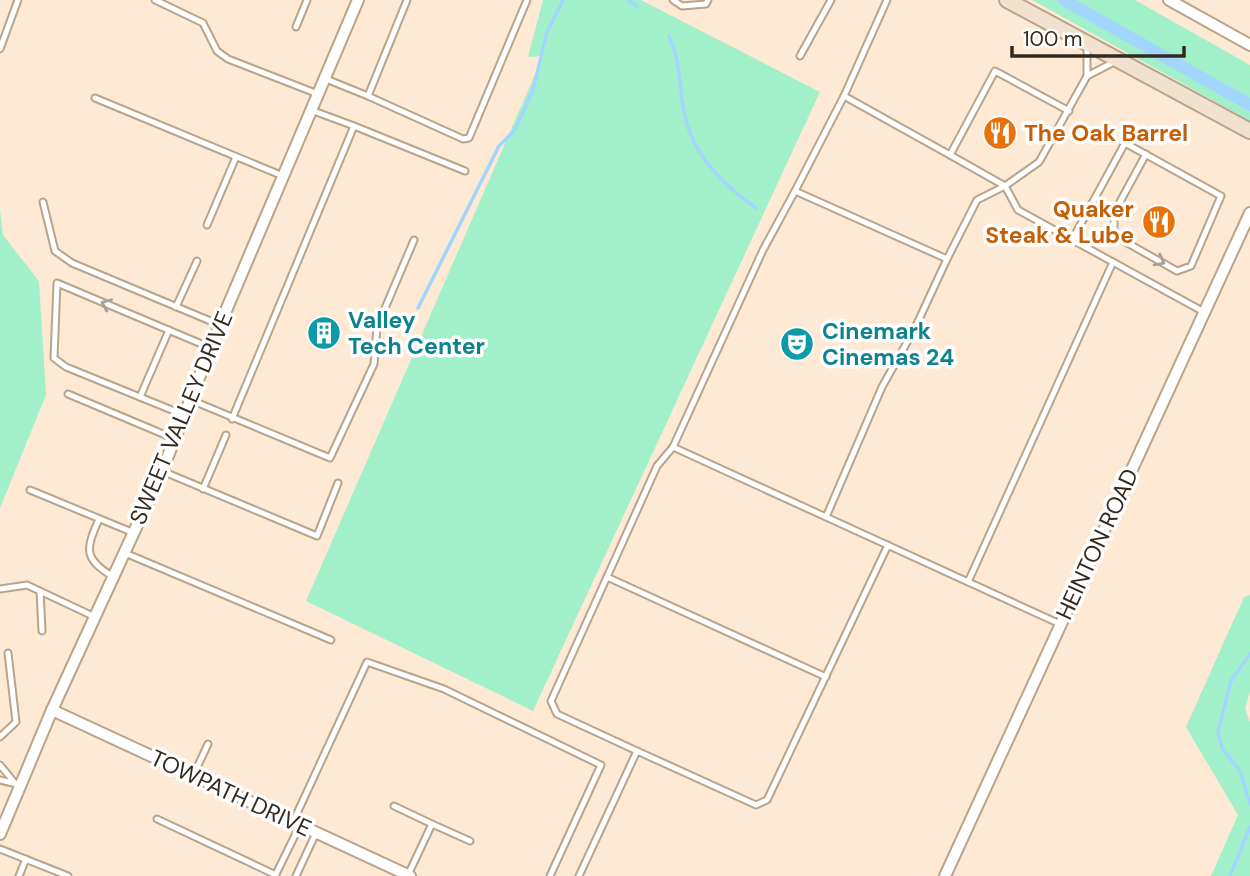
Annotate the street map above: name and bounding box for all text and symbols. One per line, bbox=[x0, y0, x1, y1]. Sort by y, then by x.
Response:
scale bar bbox=[1012, 14, 1184, 58]
text: 100 m bbox=[1023, 25, 1083, 53]
restaurant icon: The Oak Barrel bbox=[981, 114, 1019, 152]
place label: The Oak Barrel bbox=[1024, 118, 1188, 148]
place label: Quaker Steak & Lube bbox=[985, 194, 1134, 250]
restaurant icon: Quaker Steak & Lube bbox=[1140, 203, 1178, 241]
one-way arrow bbox=[1153, 253, 1165, 267]
one-way arrow bbox=[100, 298, 112, 312]
place label: Valley Tech Center bbox=[348, 305, 485, 361]
street label: SWEET VALLEY DRIVE bbox=[123, 307, 239, 529]
building icon: Valley Tech Center bbox=[305, 314, 343, 352]
place label: Cinemark Cinemas 24 bbox=[822, 316, 954, 372]
theatre icon: Cinemark Cinemas 24 bbox=[778, 325, 816, 363]
street label: HEINTON ROAD bbox=[1049, 464, 1145, 624]
street label: TOWPATH DRIVE bbox=[146, 743, 316, 843]

